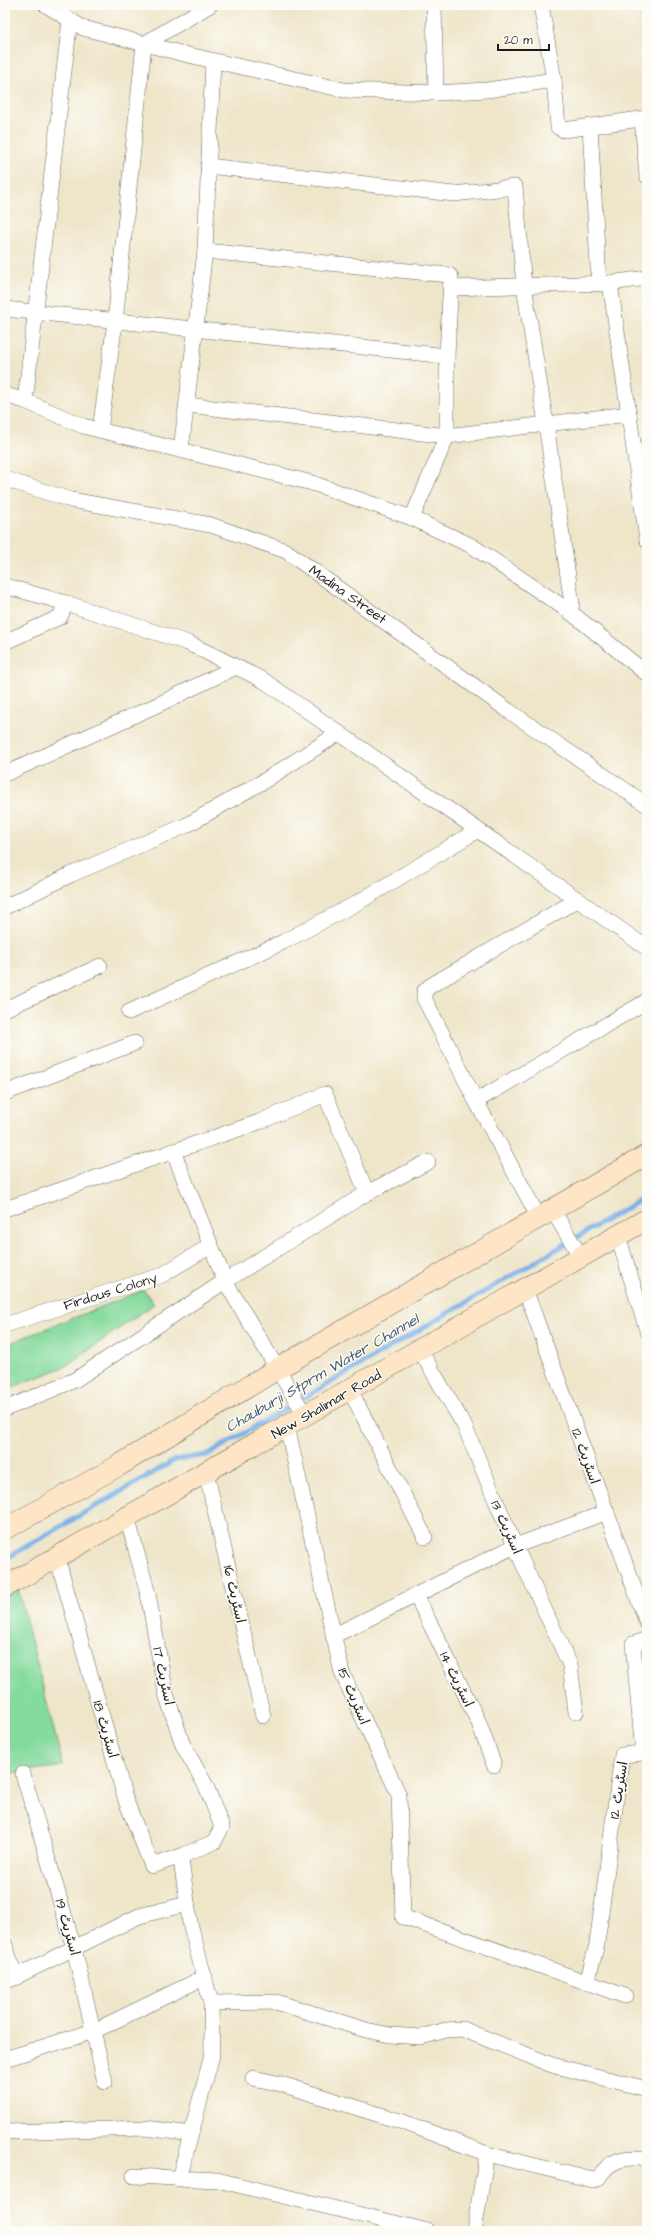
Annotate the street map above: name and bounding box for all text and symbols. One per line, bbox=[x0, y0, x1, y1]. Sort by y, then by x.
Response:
scale bar bbox=[498, 26, 549, 52]
text: 20 m bbox=[504, 32, 533, 49]
street label: Madina Street bbox=[304, 561, 391, 629]
street label: Firdous Colony bbox=[61, 1268, 160, 1316]
water label: Chauburji Stprm Water Channel bbox=[222, 1309, 424, 1438]
street label: New Shalimar Road bbox=[268, 1365, 385, 1445]
street label: اسٹریٹ 12 bbox=[566, 1426, 604, 1487]
street label: اسٹریٹ 13 bbox=[485, 1497, 527, 1558]
street label: اسٹریٹ 16 bbox=[218, 1563, 250, 1625]
street label: اسٹریٹ 17 bbox=[147, 1645, 179, 1707]
street label: اسٹریٹ 14 bbox=[434, 1648, 478, 1711]
street label: اسٹریٹ 15 bbox=[332, 1665, 374, 1728]
street label: اسٹریٹ 18 bbox=[87, 1698, 123, 1760]
street label: اسٹریٹ 12 bbox=[605, 1760, 633, 1820]
street label: اسٹریٹ 19 bbox=[49, 1897, 85, 1958]

